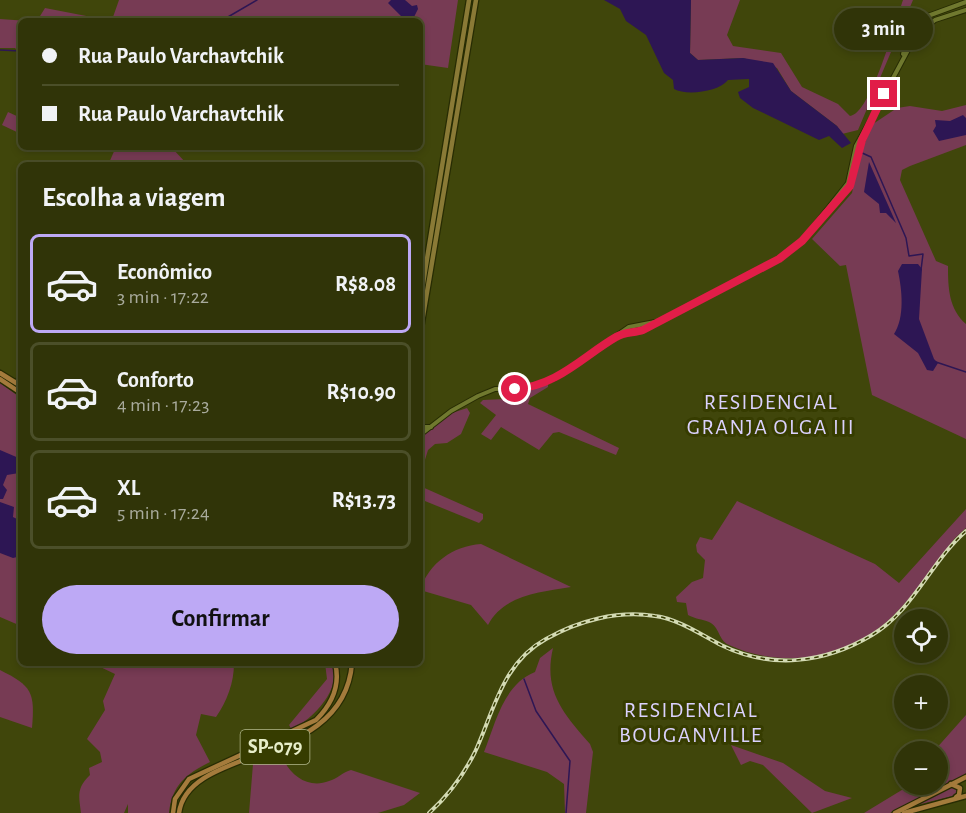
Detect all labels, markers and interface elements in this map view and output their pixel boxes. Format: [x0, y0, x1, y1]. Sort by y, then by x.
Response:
callout: 3 min [834, 7, 934, 49]
text: 3 min [862, 19, 905, 39]
text: Rua Paulo Varchavtchik [78, 45, 284, 67]
route end [870, 80, 897, 107]
text: Rua Paulo Varchavtchik [78, 103, 284, 125]
text: Escolha a viagem [42, 184, 225, 211]
icon: car [45, 257, 99, 311]
text: Econômico [117, 261, 212, 283]
text: R$8.08 [335, 273, 396, 295]
text: 3 min · 17:22 [117, 287, 209, 307]
icon: car [45, 365, 99, 419]
text: Conforto [117, 369, 194, 391]
route start [501, 375, 528, 402]
text: R$10.90 [327, 381, 396, 403]
district label: RESIDENCIAL GRANJA OLGA III [687, 391, 855, 438]
text: 4 min · 17:23 [117, 395, 209, 415]
icon: car [45, 473, 99, 527]
text: XL [117, 477, 140, 499]
text: R$13.73 [332, 489, 396, 511]
text: 5 min · 17:24 [117, 503, 210, 523]
button: Confirmar [42, 585, 399, 654]
map controls [894, 609, 948, 795]
button: locate [894, 609, 948, 663]
button: + [894, 675, 948, 729]
district label: RESIDENCIAL BOUGANVILLE [619, 699, 763, 746]
road number: SP-079 [240, 730, 310, 764]
button: − [894, 741, 948, 795]

